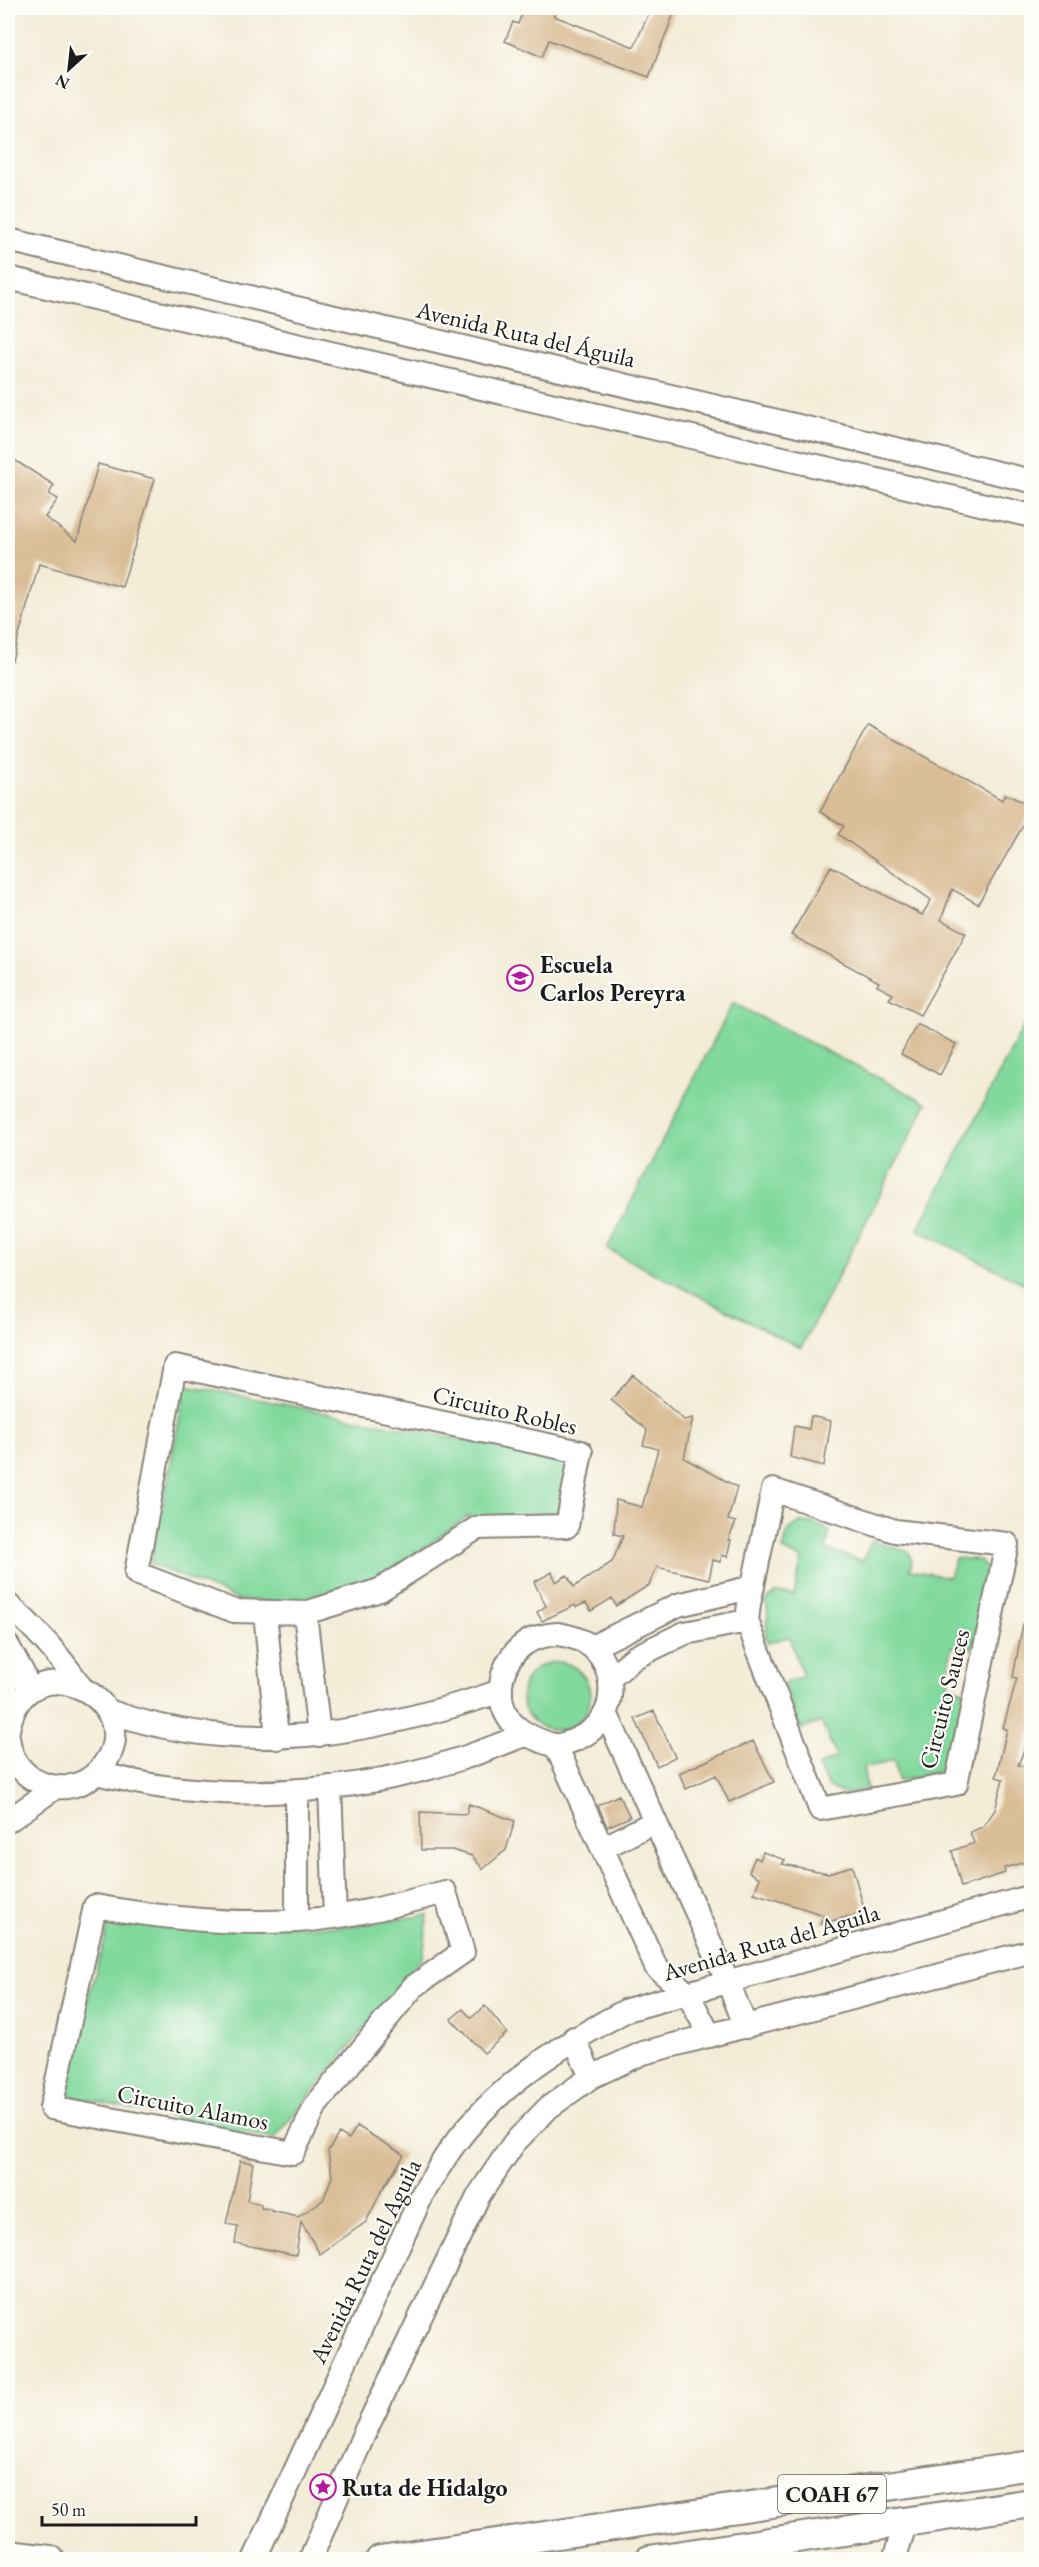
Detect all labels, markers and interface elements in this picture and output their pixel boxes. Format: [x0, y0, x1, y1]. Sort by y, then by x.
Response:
north arrow [39, 39, 99, 99]
text: N [52, 70, 73, 94]
street label: Avenida Ruta del Águila [412, 293, 639, 374]
place label: Escuela Carlos Pereyra [540, 949, 686, 1009]
school or university icon: Escuela Carlos Pereyra [505, 963, 535, 993]
street label: Circuito Robles [430, 1378, 580, 1442]
street label: Circuito Sauces [912, 1626, 976, 1772]
street label: Avenida Ruta del Aguila [658, 1896, 883, 1988]
street label: Circuito Alamos [115, 2077, 271, 2137]
street label: Avenida Ruta del Aguila [302, 2153, 428, 2369]
place icon: Ruta de Hidalgo [308, 2472, 338, 2502]
place label: Ruta de Hidalgo [342, 2472, 508, 2504]
road number: COAH 67 [778, 2475, 886, 2513]
scale bar [42, 2489, 196, 2527]
text: 50 m [51, 2498, 86, 2521]

